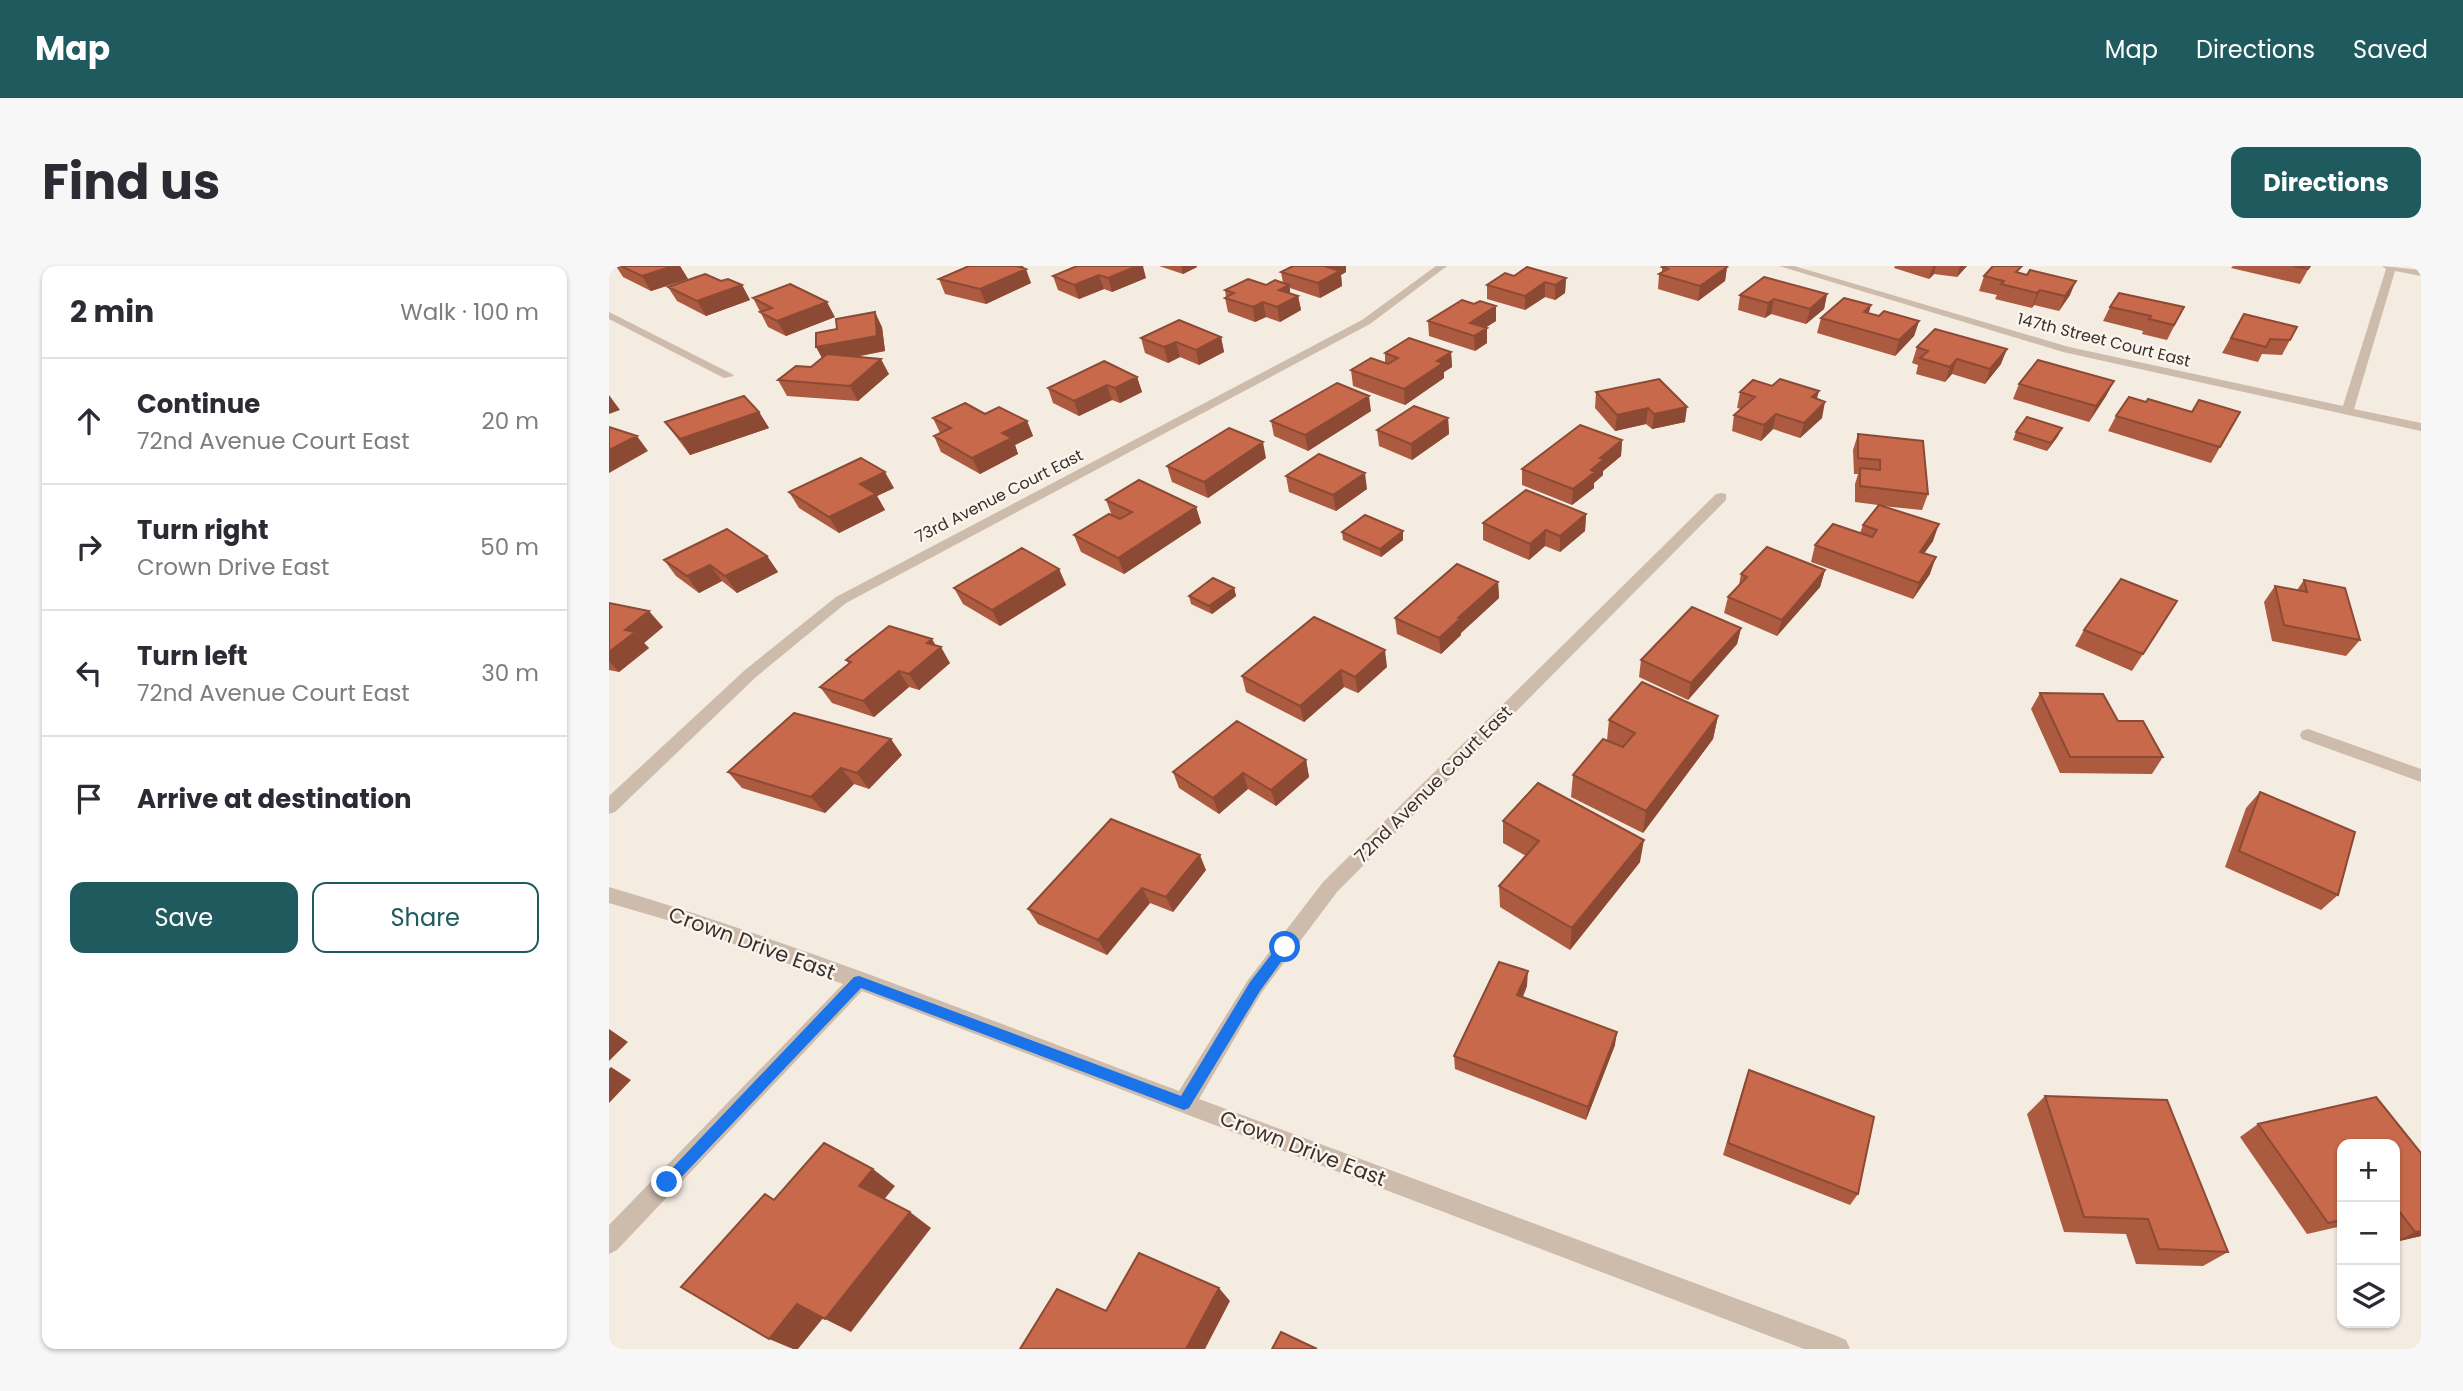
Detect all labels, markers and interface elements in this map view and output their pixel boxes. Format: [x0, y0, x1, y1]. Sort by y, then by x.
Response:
text: Map [35, 25, 110, 72]
text: Map [2105, 33, 2158, 66]
text: Directions [2196, 33, 2315, 66]
text: Saved [2353, 33, 2428, 66]
button: Directions [2231, 147, 2421, 218]
text: Find us [42, 148, 220, 216]
text: 2 min [70, 290, 154, 333]
text: Walk · 100 m [400, 296, 539, 328]
street label: 147th Street Court East [2015, 307, 2193, 373]
text: Continue [137, 386, 260, 422]
icon: ahead [70, 402, 108, 440]
text: 20 m [481, 405, 539, 437]
text: 72nd Avenue Court East [137, 425, 410, 457]
street label: 73rd Avenue Court East [911, 444, 1087, 548]
text: Turn right [137, 512, 269, 548]
icon: right [70, 528, 108, 566]
text: 50 m [480, 531, 539, 563]
text: Crown Drive East [137, 551, 329, 583]
text: Turn left [137, 638, 248, 674]
icon: left [70, 654, 108, 692]
text: 30 m [481, 657, 539, 689]
text: 72nd Avenue Court East [137, 677, 410, 709]
street label: 72nd Avenue Court East [1349, 700, 1517, 868]
icon: arrive [70, 780, 108, 818]
text: Arrive at destination [137, 781, 412, 817]
button: Save [70, 882, 298, 953]
button: Share [312, 882, 539, 953]
street label: Crown Drive East [665, 899, 839, 987]
route start [1269, 931, 1300, 962]
street label: Crown Drive East [1216, 1103, 1390, 1193]
map controls [2337, 1139, 2400, 1328]
button: + [2337, 1139, 2400, 1202]
route end [651, 1166, 682, 1197]
button: − [2337, 1202, 2400, 1265]
button: layers [2337, 1265, 2400, 1328]

